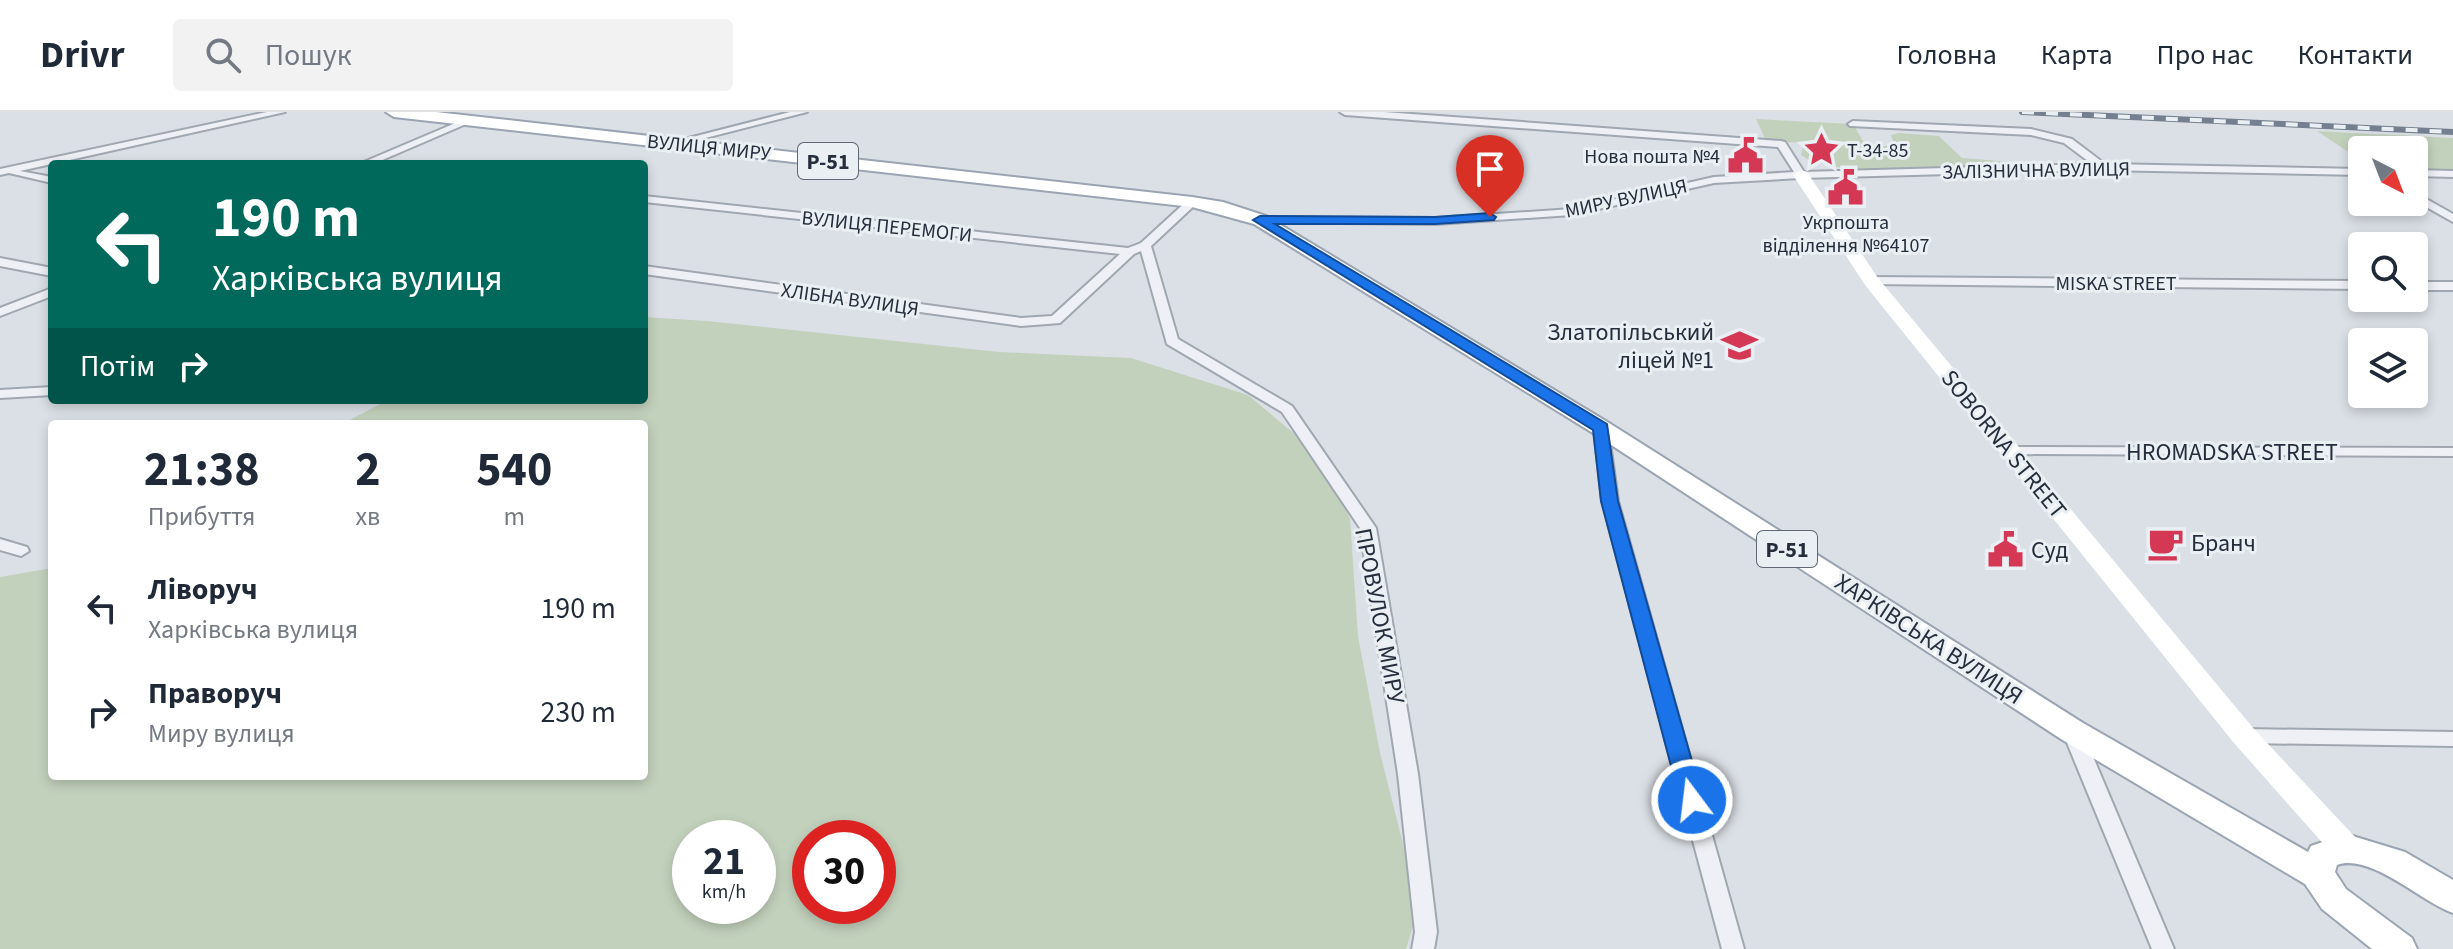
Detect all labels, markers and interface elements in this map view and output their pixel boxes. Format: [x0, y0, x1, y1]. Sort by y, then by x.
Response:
search box [173, 19, 733, 91]
text: Drivr [40, 28, 125, 82]
icon: search [201, 33, 245, 77]
text: Пошук [265, 34, 352, 77]
text: Головна [1897, 35, 1997, 75]
text: Карта [2041, 35, 2113, 75]
text: Про нас [2157, 35, 2254, 75]
text: Контакти [2298, 35, 2413, 75]
street label: ВУЛИЦЯ МИРУ [646, 128, 773, 168]
place icon: Т-34-85 [1802, 131, 1840, 169]
pin [1456, 135, 1524, 217]
north arrow [2348, 136, 2428, 216]
map controls [2348, 136, 2428, 408]
public building icon: Нова пошта №4 [1727, 137, 1765, 175]
place label: Т-34-85 [1847, 137, 1908, 165]
road number: Р-51 [798, 143, 858, 179]
place label: Нова пошта №4 [1584, 143, 1720, 171]
icon: arrive [1468, 147, 1512, 191]
street label: ЗАЛІЗНИЧНА ВУЛИЦЯ [1942, 155, 2130, 187]
public building icon: Укрпошта відділення №64107 [1827, 168, 1865, 206]
street label: МИРУ ВУЛИЦЯ [1563, 172, 1690, 226]
text: 190 m [212, 179, 360, 258]
icon: left [80, 192, 184, 296]
street label: ВУЛИЦЯ ПЕРЕМОГИ [800, 204, 974, 250]
place label: Укрпошта відділення №64107 [1763, 209, 1930, 260]
button: search [2348, 232, 2428, 312]
text: Харківська вулиця [212, 253, 503, 304]
street label: MISKA STREET [2056, 270, 2177, 298]
street label: ХЛІБНА ВУЛИЦЯ [779, 276, 920, 324]
place label: Златопільський ліцей №1 [1547, 315, 1714, 378]
school or university icon: Златопільський ліцей №1 [1721, 327, 1759, 365]
button: layers [2348, 328, 2428, 408]
icon: right [171, 344, 215, 388]
text: Потім [80, 345, 155, 388]
street label: SOBORNA STREET [1932, 362, 2075, 526]
street label: HROMADSKA STREET [2126, 435, 2338, 470]
text: 21:38 [144, 436, 259, 504]
text: 2 [355, 436, 381, 504]
text: 540 [476, 436, 552, 504]
text: Прибуття [148, 498, 256, 535]
text: хв [355, 498, 380, 535]
text: m [503, 498, 525, 535]
cafe icon: Бранч [2146, 524, 2184, 562]
street label: ПРОВУЛОК МИРУ [1345, 525, 1414, 708]
place label: Бранч [2191, 526, 2256, 561]
road number: Р-51 [1757, 531, 1817, 567]
public building icon: Суд [1986, 531, 2024, 569]
place label: Суд [2031, 533, 2068, 568]
street label: ХАРКІВСЬКА ВУЛИЦЯ [1828, 565, 2030, 713]
text: Ліворуч [148, 568, 258, 611]
icon: left [80, 586, 124, 630]
text: 190 m [540, 587, 616, 630]
text: Харківська вулиця [148, 611, 358, 648]
text: Праворуч [148, 672, 282, 715]
icon: right [80, 690, 124, 734]
text: 230 m [540, 691, 616, 734]
text: Миру вулиця [148, 715, 295, 752]
position arrow [1650, 758, 1734, 842]
speed limit sign: 30 [792, 820, 896, 924]
text: 21 [703, 833, 745, 890]
text: km/h [702, 878, 746, 906]

